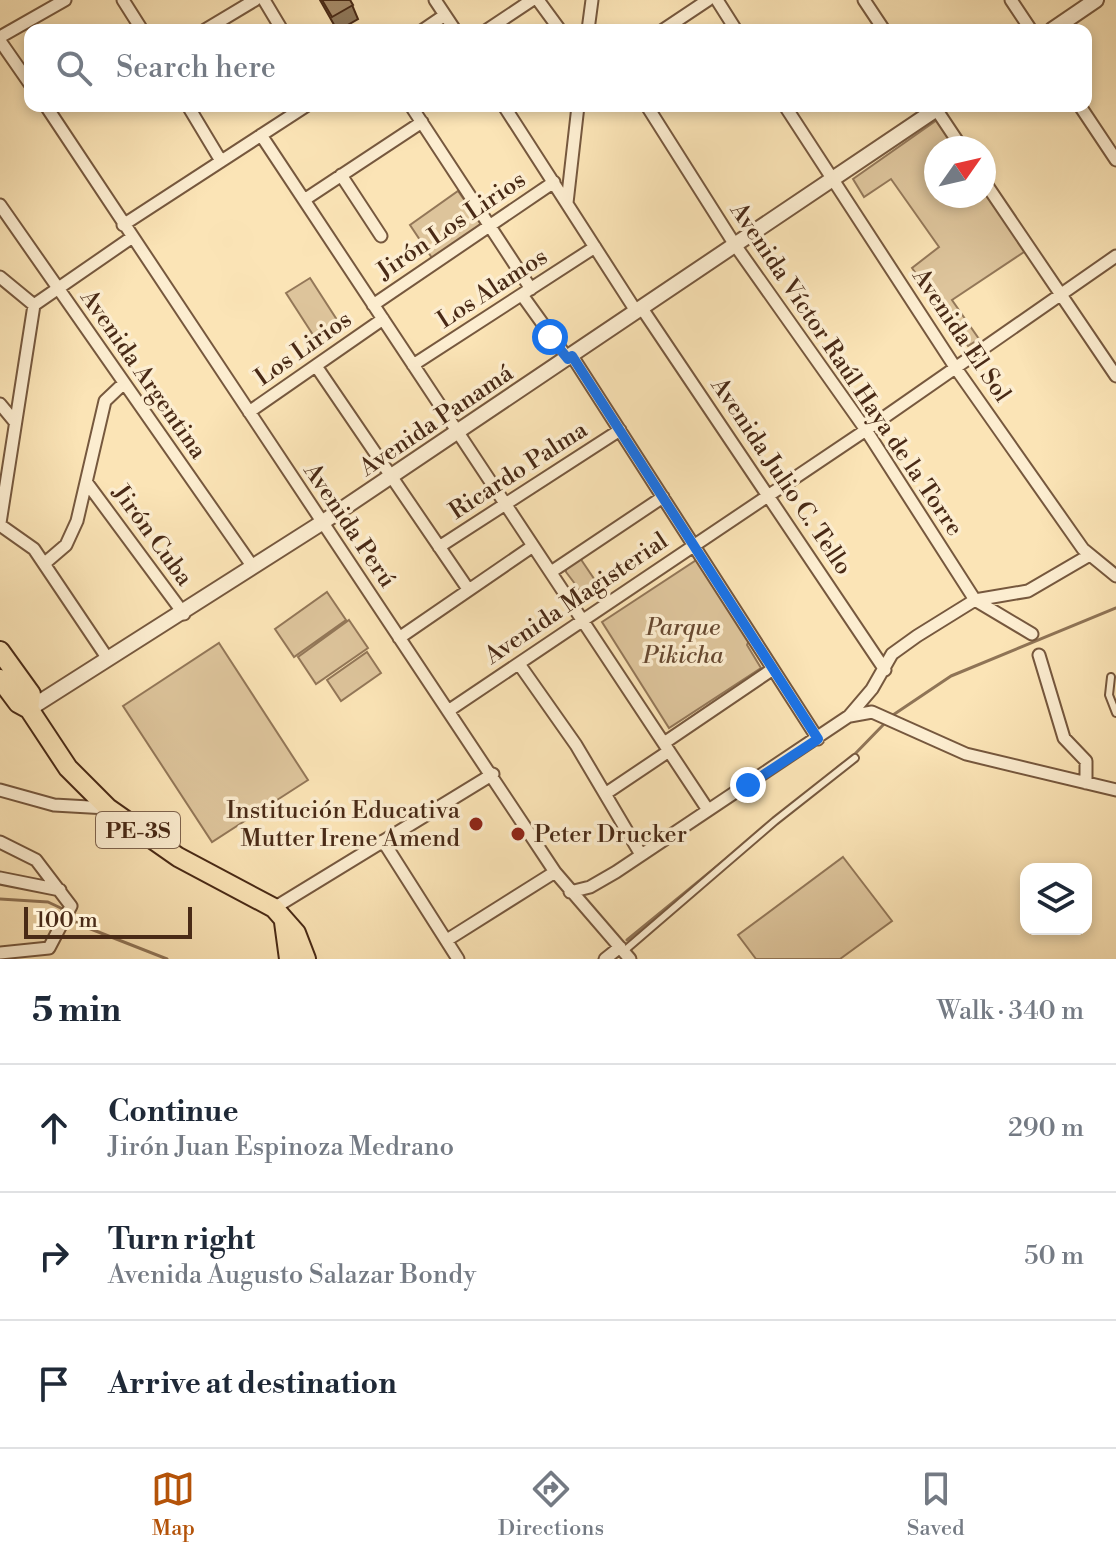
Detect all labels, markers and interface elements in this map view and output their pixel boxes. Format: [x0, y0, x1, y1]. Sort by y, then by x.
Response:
search box [24, 24, 1092, 112]
icon: search [52, 46, 96, 90]
text: Search here [116, 49, 276, 87]
north arrow [924, 136, 996, 208]
street label: Jirón Los Lirios [371, 165, 532, 287]
street label: Avenida Víctor Raúl Haya de la Torre [722, 196, 969, 542]
street label: Los Alamos [432, 242, 553, 336]
street label: Avenida El Sol [905, 262, 1017, 408]
street label: Avenida Argentina [73, 283, 213, 466]
street label: Los Lirios [249, 305, 358, 393]
route start [532, 319, 568, 355]
street label: Avenida Panamá [353, 358, 520, 484]
street label: Avenida Julio C. Tello [703, 371, 858, 581]
street label: Ricardo Palma [444, 415, 594, 527]
street label: Avenida Perú [296, 457, 402, 594]
street label: Jirón Cuba [105, 478, 199, 593]
street label: Avenida Magisterial [478, 526, 674, 672]
park label: Parque Pikicha [642, 613, 724, 671]
route end [730, 767, 766, 803]
place label: Institución Educativa Mutter Irene Amend [226, 796, 461, 854]
road number: PE-3S [96, 812, 180, 848]
marker: Institución Educativa Mutter Irene Amend [467, 815, 485, 833]
place label: Peter Drucker [534, 820, 687, 850]
marker: Peter Drucker [509, 825, 527, 843]
map controls [1020, 863, 1092, 935]
button: layers [1020, 863, 1092, 935]
scale bar [24, 903, 192, 939]
text: 100 m [36, 907, 98, 934]
text: 5 min [32, 990, 121, 1032]
text: Walk · 340 m [937, 995, 1084, 1027]
text: Continue [108, 1093, 239, 1131]
icon: ahead [32, 1106, 76, 1150]
text: 290 m [1008, 1112, 1084, 1144]
text: Jirón Juan Espinoza Medrano [108, 1131, 454, 1163]
text: Turn right [108, 1221, 255, 1259]
icon: right [32, 1234, 76, 1278]
text: 50 m [1024, 1240, 1084, 1272]
text: Avenida Augusto Salazar Bondy [108, 1259, 476, 1291]
icon: arrive [32, 1362, 76, 1406]
text: Arrive at destination [108, 1365, 397, 1403]
tab: Map [151, 1467, 195, 1542]
tab: Directions [498, 1467, 604, 1542]
tab: Saved [907, 1467, 965, 1542]

